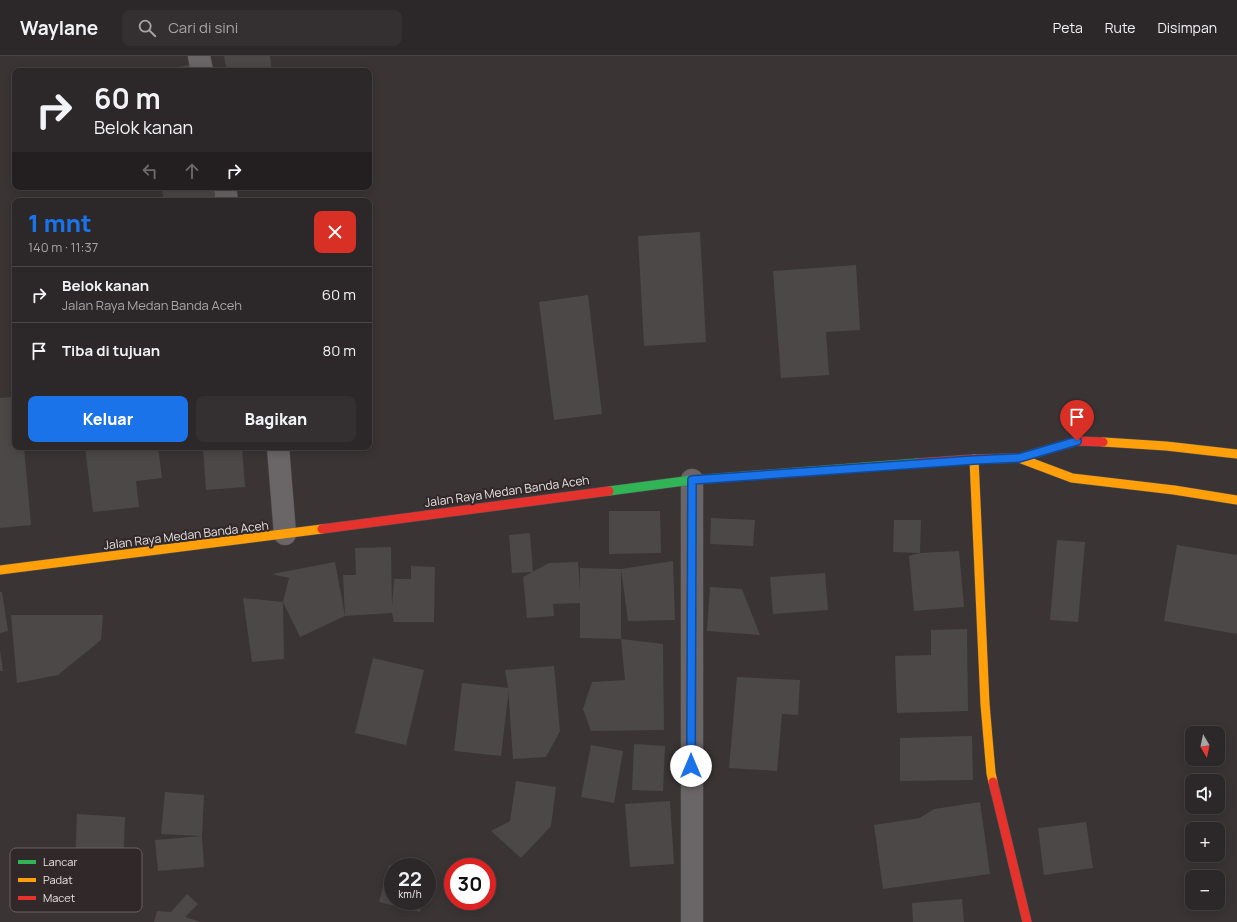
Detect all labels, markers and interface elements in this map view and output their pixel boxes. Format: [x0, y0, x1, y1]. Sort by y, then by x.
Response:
search box [122, 10, 402, 46]
text: Waylane [20, 15, 98, 41]
icon: search [136, 17, 158, 39]
text: Cari di sini [168, 17, 238, 38]
text: Peta [1053, 18, 1083, 37]
text: Rute [1105, 18, 1135, 37]
text: Disimpan [1157, 18, 1217, 37]
text: 60 m [94, 79, 161, 117]
icon: right [28, 84, 80, 136]
text: Belok kanan [94, 115, 193, 139]
icon: left [139, 160, 161, 182]
icon: ahead [181, 160, 203, 182]
icon: right [223, 160, 245, 182]
text: 1 mnt [28, 206, 92, 239]
button: close [314, 211, 356, 253]
text: 140 m · 11:37 [28, 238, 98, 256]
text: Belok kanan [62, 275, 149, 296]
icon: right [28, 284, 50, 306]
text: 60 m [322, 284, 356, 305]
text: Jalan Raya Medan Banda Aceh [62, 296, 242, 314]
icon: arrive [28, 340, 50, 362]
text: Tiba di tujuan [62, 340, 160, 361]
text: 80 m [322, 340, 356, 361]
button: Keluar [28, 396, 188, 442]
button: Bagikan [196, 396, 356, 442]
pin [1060, 400, 1094, 441]
icon: arrive [1066, 406, 1088, 428]
street label: Jalan Raya Medan Banda Aceh [424, 471, 590, 511]
street label: Jalan Raya Medan Banda Aceh [103, 516, 269, 554]
north arrow [1185, 726, 1225, 766]
map controls [1185, 726, 1225, 910]
position arrow [670, 745, 712, 787]
button: sound [1185, 774, 1225, 814]
button: + [1185, 822, 1225, 862]
legend [10, 848, 142, 912]
text: Lancar [43, 854, 77, 869]
speed limit sign: 30 [444, 858, 496, 910]
text: 22 [398, 865, 422, 892]
button: − [1185, 870, 1225, 910]
text: Padat [43, 872, 73, 887]
text: km/h [398, 887, 422, 901]
text: Macet [43, 890, 75, 905]

